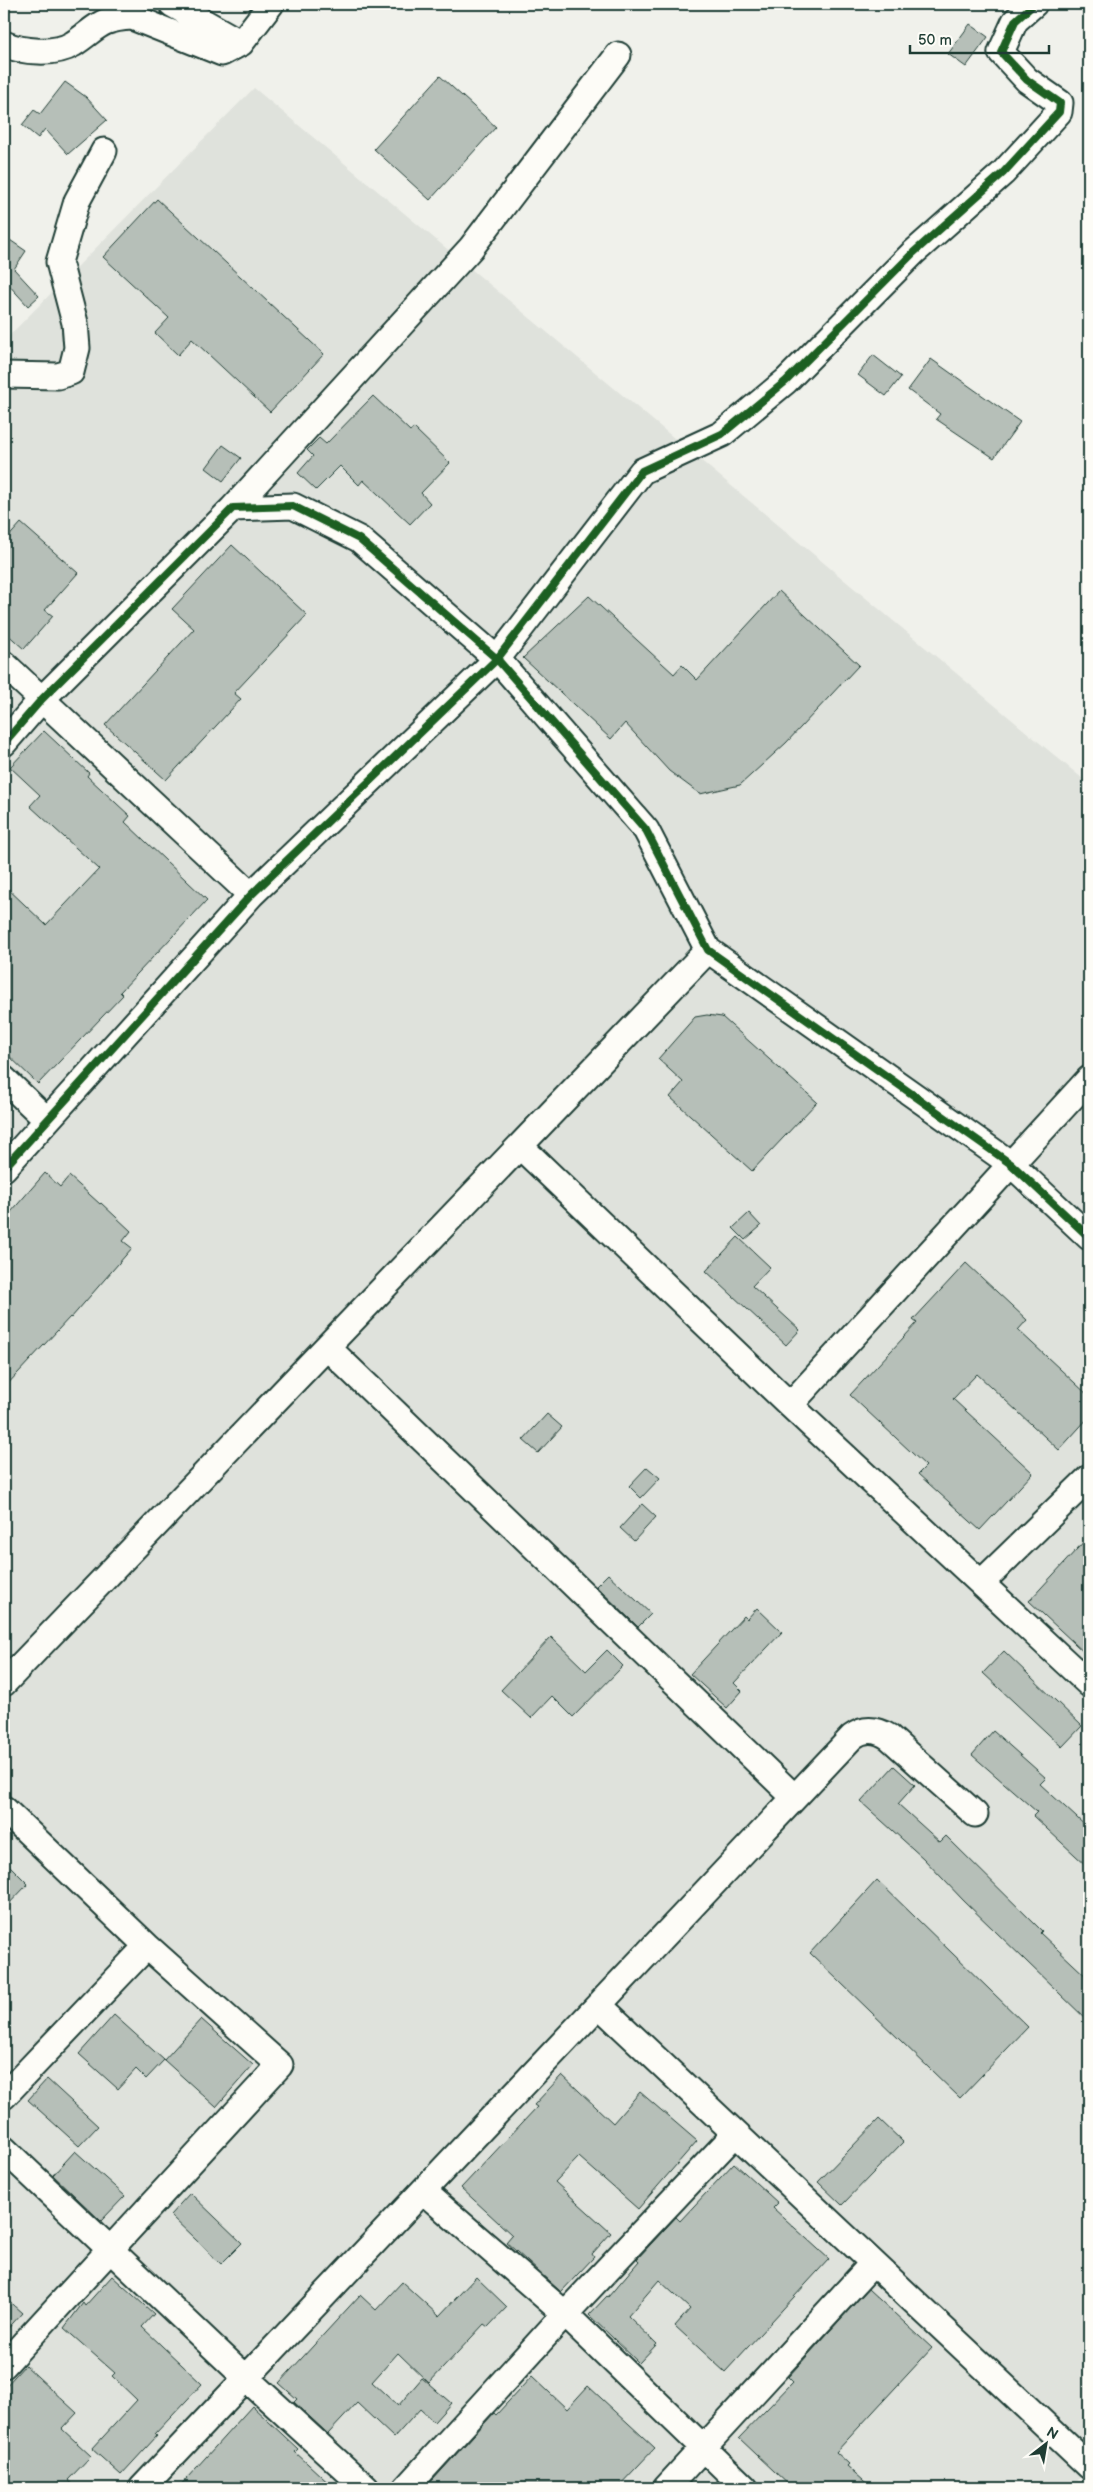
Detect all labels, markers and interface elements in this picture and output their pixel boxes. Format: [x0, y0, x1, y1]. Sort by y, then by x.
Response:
scale bar [910, 22, 1049, 54]
text: 50 m [918, 31, 952, 50]
north arrow [1020, 2420, 1070, 2470]
text: N [1044, 2423, 1061, 2443]

